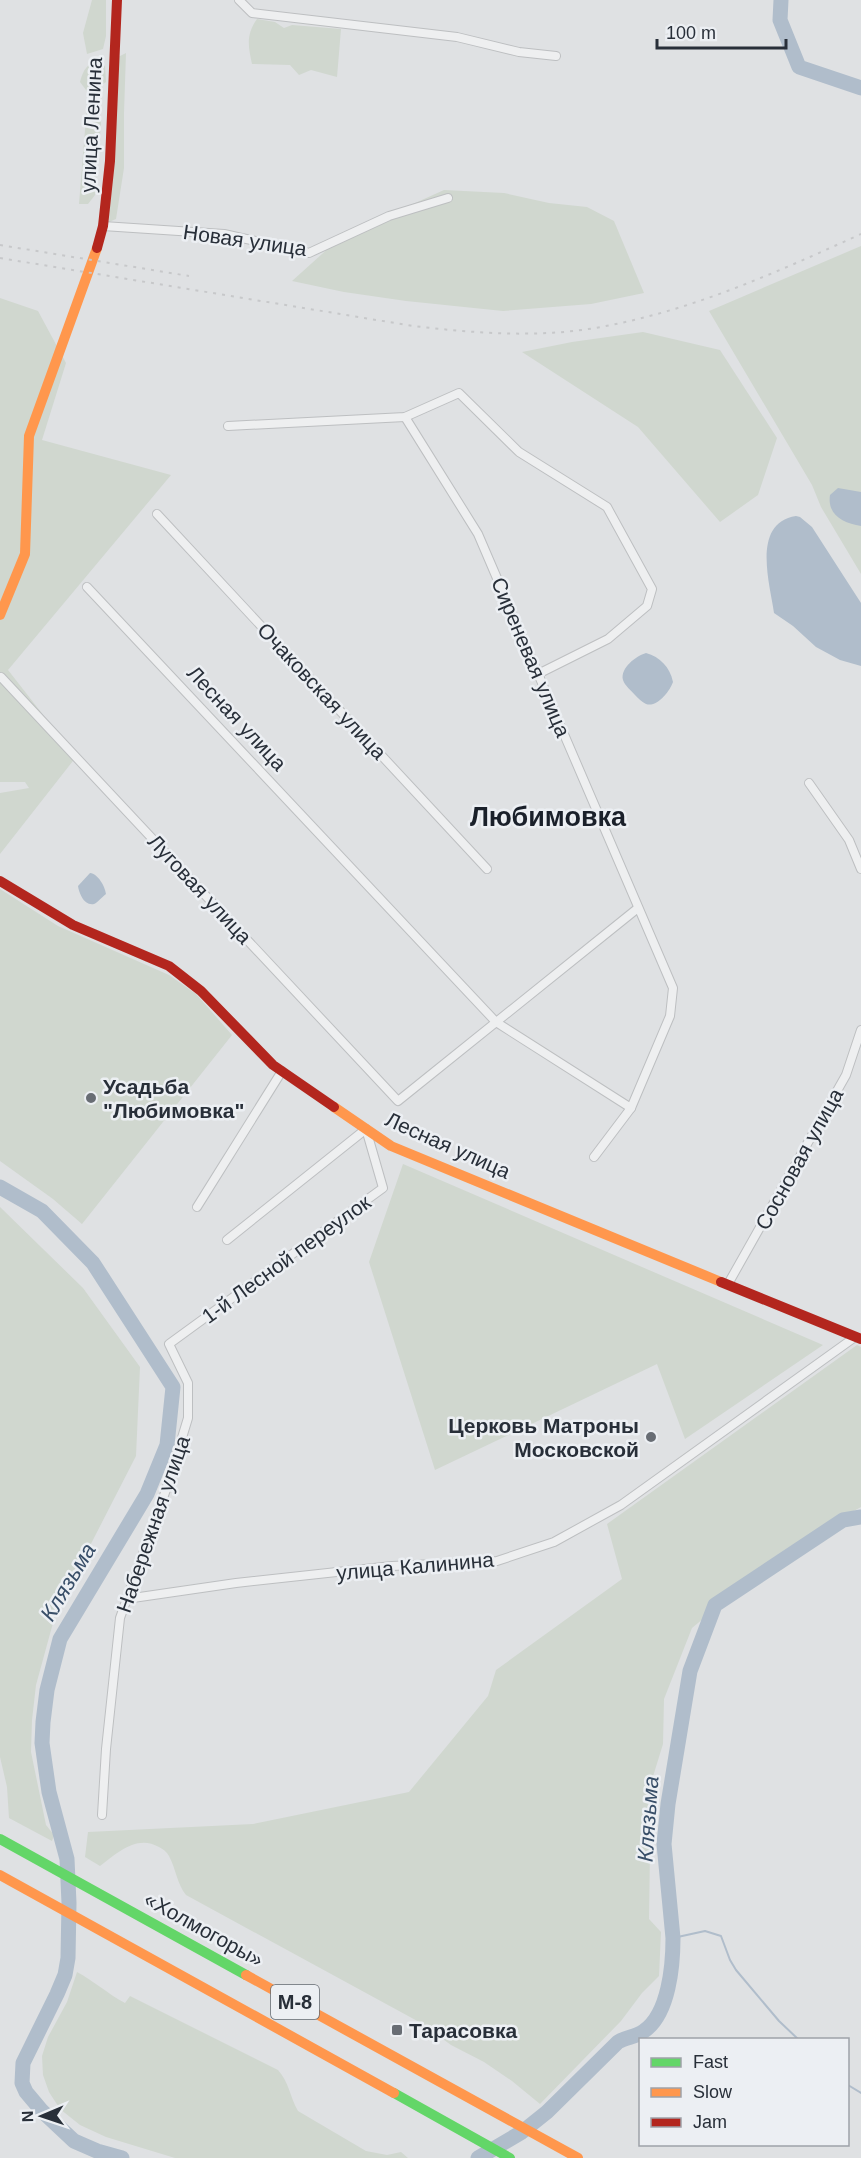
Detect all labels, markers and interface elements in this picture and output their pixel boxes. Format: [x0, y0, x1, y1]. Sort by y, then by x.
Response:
scale bar [657, 12, 786, 50]
text: 100 m [666, 23, 716, 43]
street label: улица Ленина [76, 56, 106, 193]
street label: Новая улица [182, 220, 308, 260]
street label: Сиреневая улица [487, 574, 575, 741]
street label: Очаковская улица [253, 618, 391, 764]
street label: Лесная улица [183, 661, 291, 775]
district label: Любимовка [470, 802, 627, 832]
street label: Луговая улица [144, 830, 257, 949]
place label: Усадьба "Любимовка" [103, 1075, 244, 1122]
street label: Сосновая улица [751, 1084, 848, 1234]
marker: Усадьба "Любимовка" [84, 1091, 98, 1105]
street label: Лесная улица [382, 1107, 514, 1183]
street label: 1-й Лесной переулок [197, 1190, 375, 1328]
place label: Церковь Матроны Московской [448, 1414, 639, 1461]
marker: Церковь Матроны Московской [644, 1430, 658, 1444]
street label: Набережная улица [112, 1432, 194, 1616]
water label: Клязьма [35, 1539, 101, 1625]
street label: улица Калинина [335, 1548, 495, 1584]
water label: Клязьма [633, 1775, 663, 1863]
street label: «Холмогоры» [141, 1887, 267, 1971]
road number: М-8 [271, 1985, 319, 2019]
place label: Тарасовка [409, 2019, 517, 2042]
marker: Тарасовка [390, 2023, 404, 2037]
legend [639, 2038, 849, 2146]
text: Fast [693, 2052, 728, 2072]
text: Slow [693, 2082, 733, 2102]
north arrow [12, 2086, 72, 2146]
text: N [19, 2110, 36, 2123]
text: Jam [693, 2112, 727, 2132]

